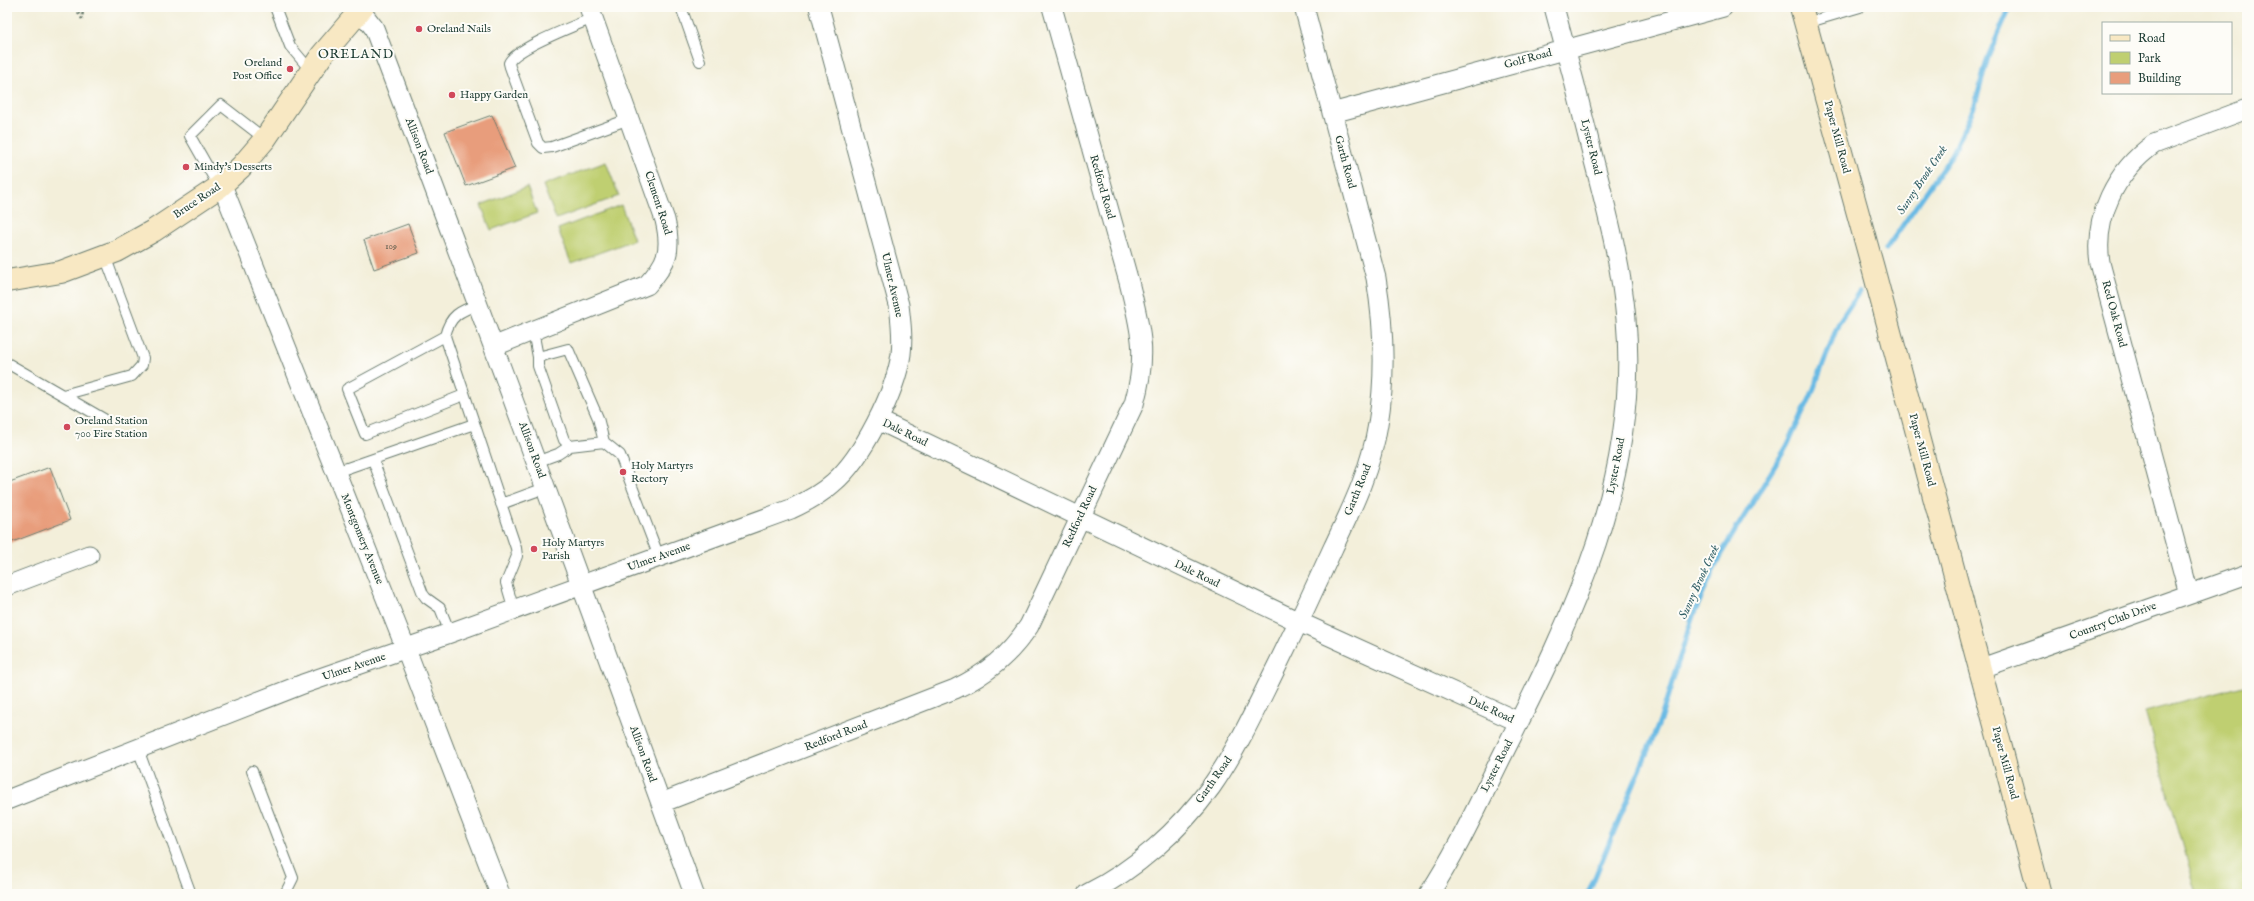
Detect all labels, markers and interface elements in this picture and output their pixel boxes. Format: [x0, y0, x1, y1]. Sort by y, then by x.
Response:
place label: Oreland Nails [427, 22, 491, 36]
legend [2102, 22, 2232, 94]
marker: Oreland Nails [414, 24, 424, 34]
text: Road [2138, 31, 2166, 46]
district label: ORELAND [318, 46, 394, 63]
street label: Golf Road [1503, 46, 1554, 72]
text: Park [2138, 51, 2161, 66]
place label: Oreland Post Office [232, 56, 282, 83]
marker: Oreland Post Office [285, 64, 295, 74]
text: Building [2138, 71, 2182, 86]
place label: Happy Garden [460, 88, 528, 102]
marker: Happy Garden [447, 90, 457, 100]
street label: Paper Mill Road [1821, 99, 1854, 175]
street label: Allison Road [401, 115, 436, 176]
street label: Lyster Road [1577, 118, 1605, 176]
street label: Garth Road [1331, 134, 1359, 190]
water label: Sunny Brook Creek [1893, 142, 1951, 217]
street label: Redford Road [1086, 153, 1118, 221]
place label: Mindy's Desserts [194, 160, 272, 174]
marker: Mindy's Desserts [181, 162, 191, 172]
street label: Clement Road [641, 169, 675, 237]
street label: Bruce Road [171, 180, 223, 222]
house number: 109 [385, 241, 397, 252]
street label: Ulmer Avenue [878, 251, 906, 319]
street label: Red Oak Road [2098, 279, 2130, 349]
street label: Paper Mill Road [1906, 412, 1939, 488]
place label: Oreland Station 700 Fire Station [75, 414, 148, 441]
street label: Dale Road [880, 416, 930, 450]
street label: Allison Road [515, 419, 549, 480]
marker: Oreland Station 700 Fire Station [62, 422, 72, 432]
street label: Lyster Road [1604, 437, 1628, 495]
place label: Holy Martyrs Rectory [631, 459, 693, 486]
street label: Garth Road [1341, 462, 1375, 518]
marker: Holy Martyrs Rectory [618, 467, 628, 477]
street label: Redford Road [1060, 484, 1100, 550]
street label: Montgomery Avenue [337, 492, 387, 586]
place label: Holy Martyrs Parish [542, 536, 604, 563]
street label: Ulmer Avenue [626, 539, 692, 575]
water label: Sunny Brook Creek [1675, 542, 1723, 621]
marker: Holy Martyrs Parish [529, 544, 539, 554]
street label: Dale Road [1172, 557, 1222, 591]
street label: Country Club Drive [2068, 599, 2158, 643]
street label: Ulmer Avenue [321, 650, 387, 684]
street label: Dale Road [1466, 693, 1516, 727]
street label: Redford Road [803, 718, 870, 754]
street label: Allison Road [626, 723, 660, 784]
street label: Paper Mill Road [1989, 725, 2022, 801]
street label: Lyster Road [1478, 737, 1516, 795]
street label: Garth Road [1193, 754, 1235, 806]

